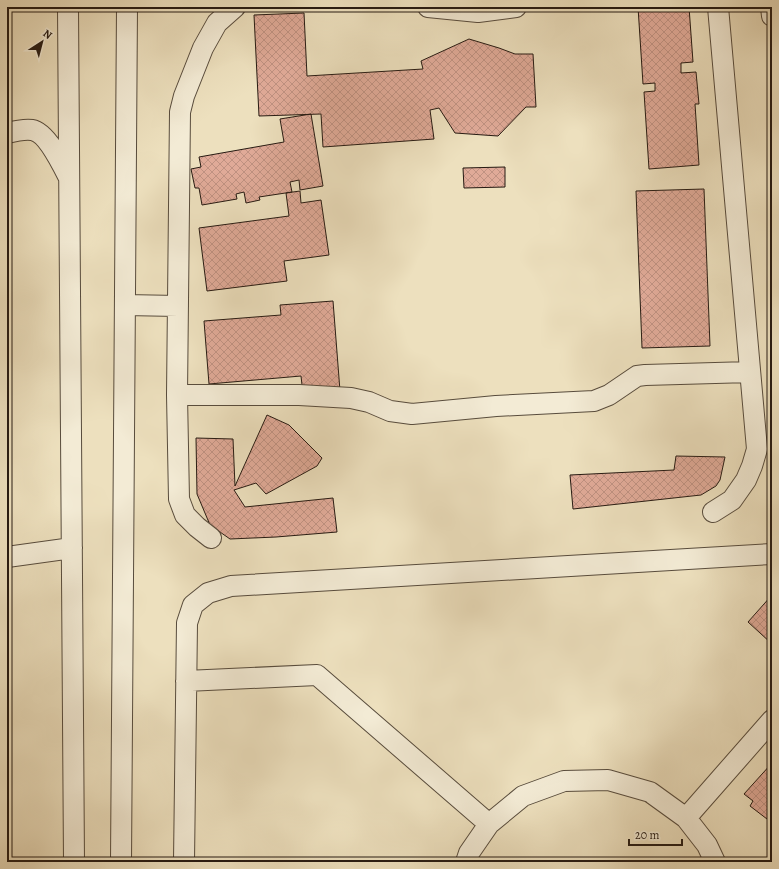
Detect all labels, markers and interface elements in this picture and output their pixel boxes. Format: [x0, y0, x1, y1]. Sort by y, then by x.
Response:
north arrow [22, 22, 62, 62]
text: N [40, 26, 55, 43]
scale bar [629, 821, 682, 847]
text: 20 m [635, 827, 659, 843]

